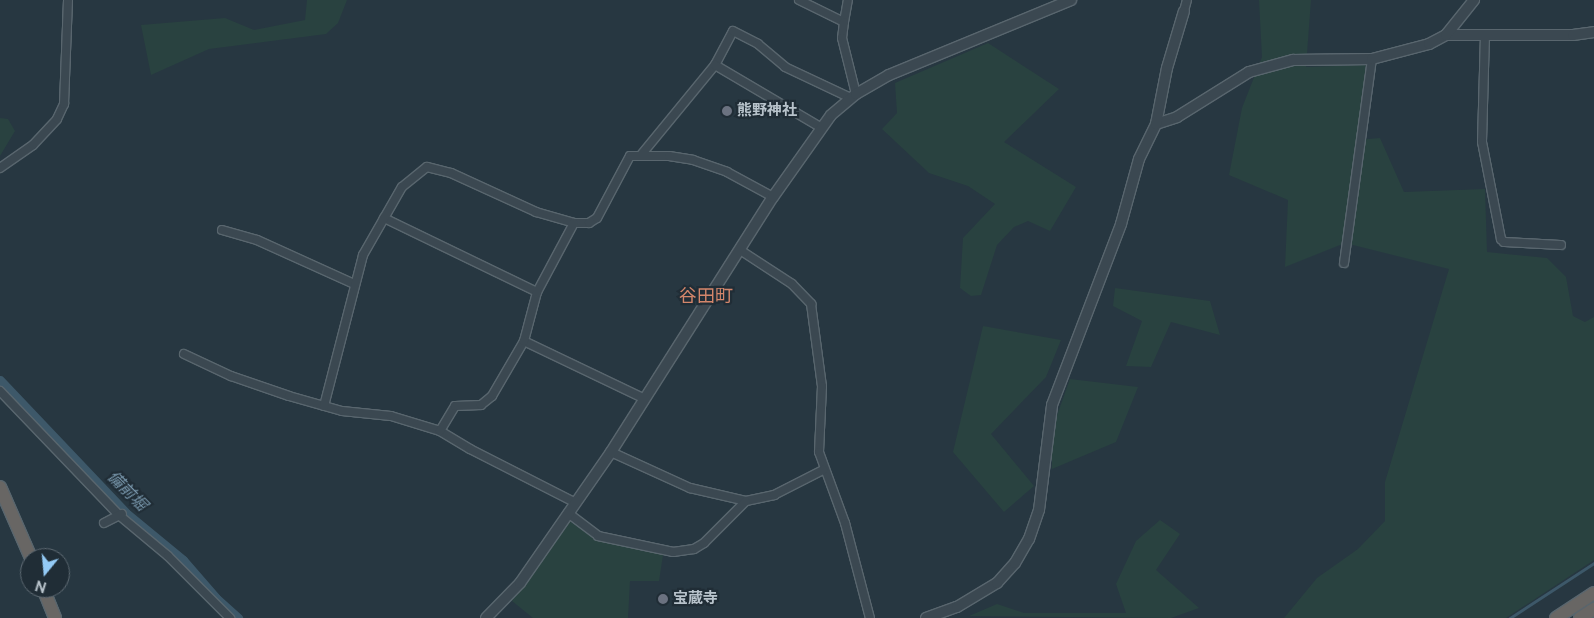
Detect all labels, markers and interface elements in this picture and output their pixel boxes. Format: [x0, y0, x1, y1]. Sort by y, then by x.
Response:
place label: 熊野神社 [737, 102, 797, 120]
marker: 熊野神社 [721, 105, 733, 117]
district label: 谷田町 [679, 285, 733, 307]
water label: 備前堀 [103, 467, 151, 515]
north arrow [20, 548, 70, 598]
text: N [33, 577, 48, 596]
place label: 宝蔵寺 [673, 590, 718, 608]
marker: 宝蔵寺 [657, 593, 669, 605]

